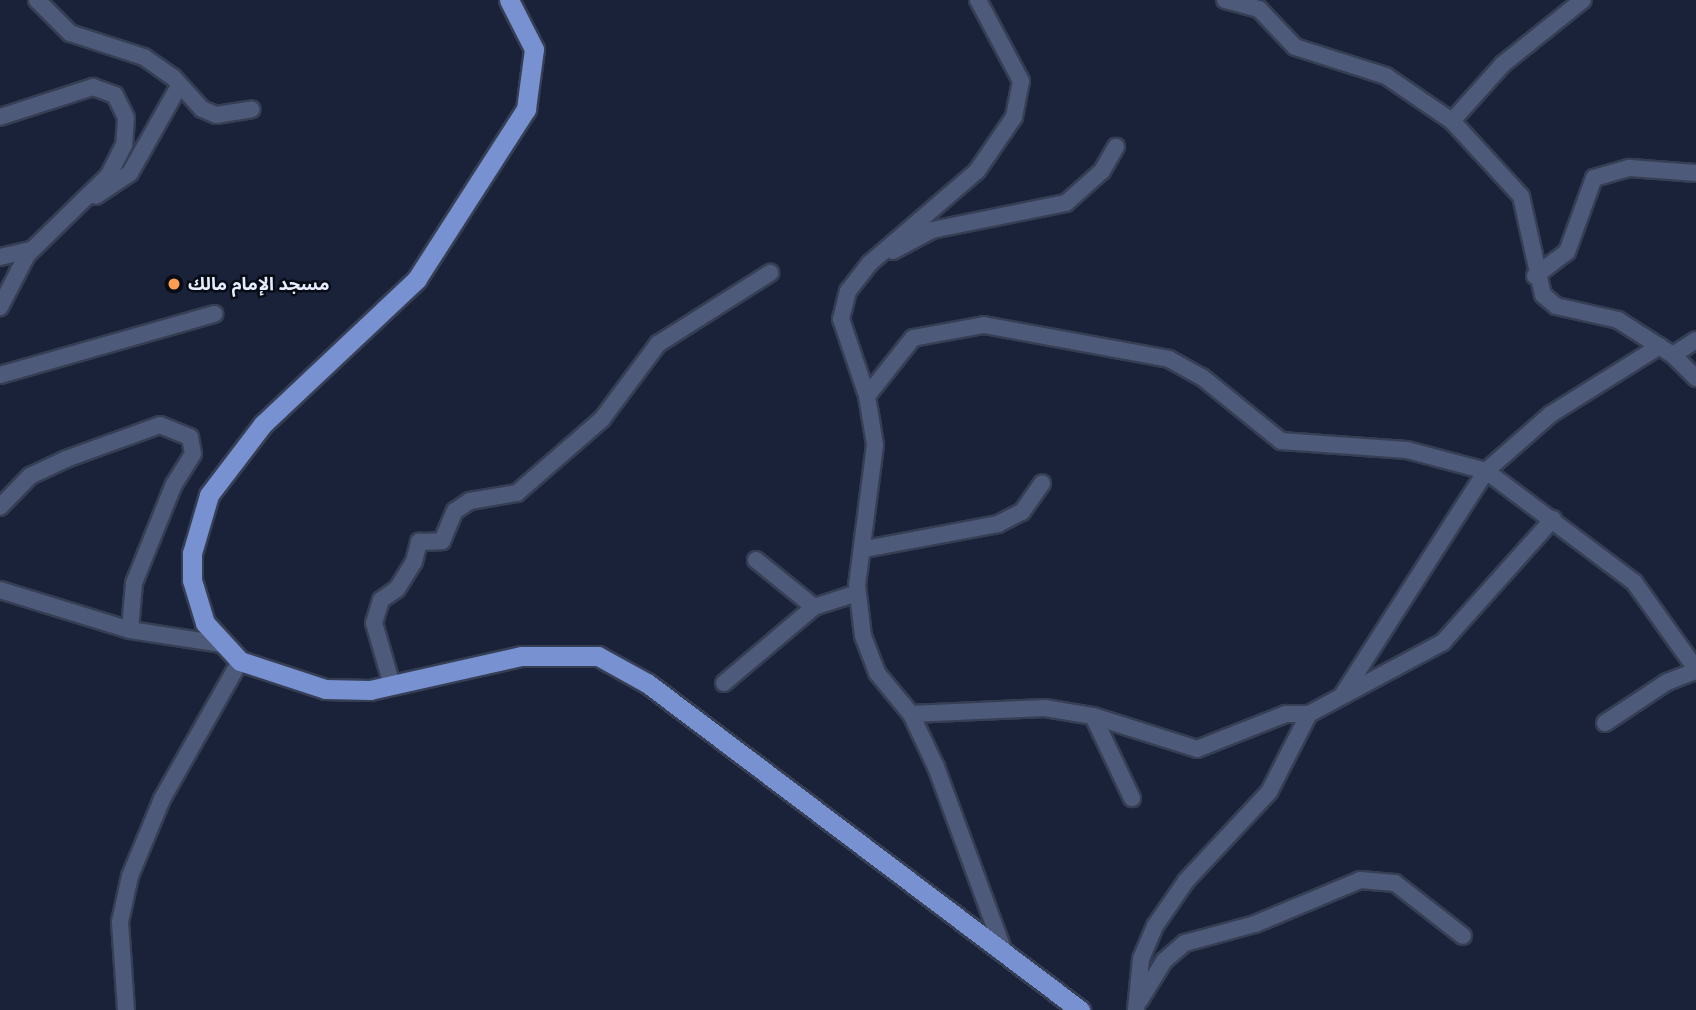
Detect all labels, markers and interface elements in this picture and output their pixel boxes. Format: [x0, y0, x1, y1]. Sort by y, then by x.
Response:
place label: مسجد الإمام مالك [188, 273, 329, 295]
marker: مسجد الإمام مالك [166, 276, 182, 292]

